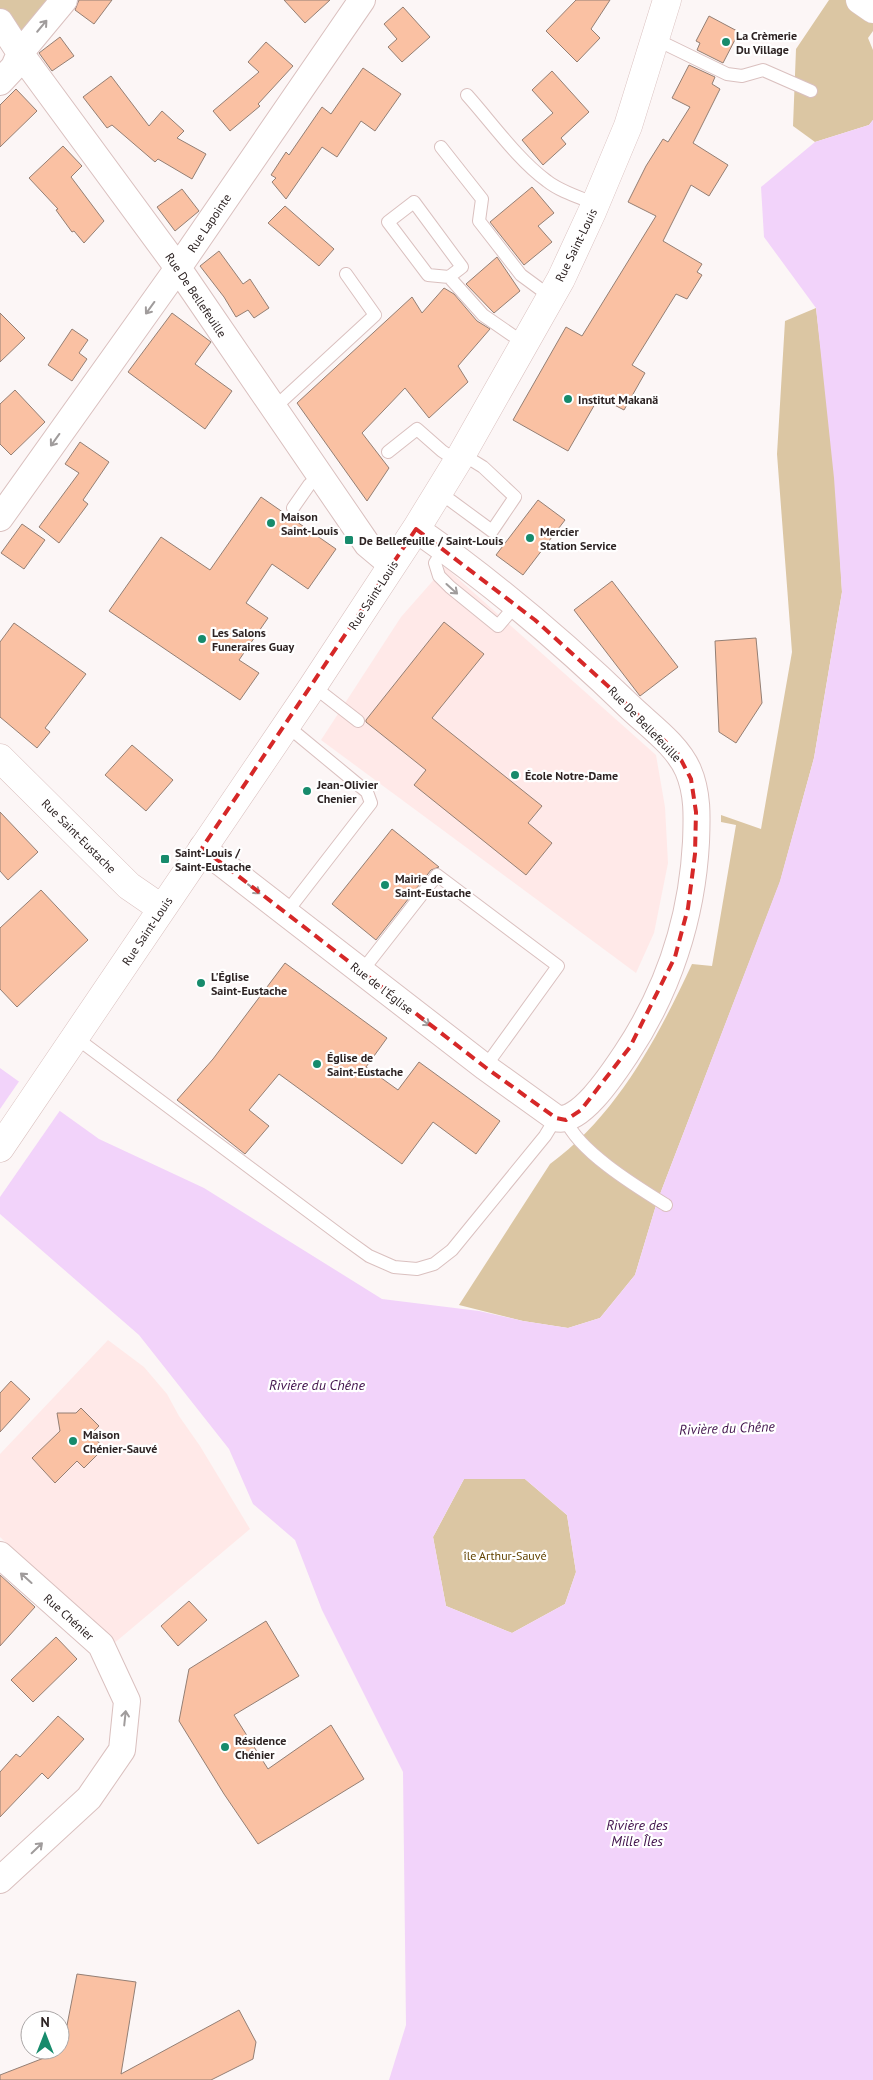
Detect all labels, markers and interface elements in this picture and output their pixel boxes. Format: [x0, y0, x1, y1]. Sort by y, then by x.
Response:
one-way arrow [36, 20, 47, 33]
place label: La Crèmerie Du Village [736, 28, 797, 57]
marker: La Crèmerie Du Village [720, 36, 732, 48]
street label: Rue Lapointe [184, 191, 234, 255]
street label: Rue Saint-Louis [552, 206, 600, 284]
street label: Rue De Bellefeuille [162, 250, 230, 340]
one-way arrow [145, 301, 155, 315]
place label: Institut Makanä [578, 392, 658, 407]
marker: Institut Makanä [562, 393, 574, 405]
one-way arrow [50, 433, 60, 447]
place label: Maison Saint-Louis [281, 509, 338, 538]
marker: Maison Saint-Louis [265, 517, 277, 529]
place label: Mercier Station Service [540, 524, 617, 553]
marker: Mercier Station Service [524, 532, 536, 544]
place label: De Bellefeuille / Saint-Louis [359, 533, 503, 548]
marker: De Bellefeuille / Saint-Louis [343, 534, 355, 546]
street label: Rue Saint-Louis [345, 558, 401, 632]
one-way arrow [446, 583, 459, 594]
place label: Les Salons Funeraires Guay [212, 625, 295, 654]
marker: Les Salons Funeraires Guay [196, 633, 208, 645]
street label: Rue De Bellefeuille [605, 683, 685, 765]
place label: École Notre-Dame [525, 768, 618, 783]
marker: École Notre-Dame [509, 769, 521, 781]
place label: Jean-Olivier Chenier [316, 777, 379, 806]
marker: Jean-Olivier Chenier [301, 785, 313, 797]
street label: Rue Saint-Eustache [39, 796, 119, 876]
place label: Saint-Louis / Saint-Eustache [175, 845, 251, 874]
marker: Saint-Louis / Saint-Eustache [159, 853, 171, 865]
place label: Mairie de Saint-Eustache [395, 871, 471, 900]
marker: Mairie de Saint-Eustache [379, 879, 391, 891]
one-way arrow [248, 883, 261, 894]
street label: Rue Saint-Louis [119, 894, 175, 968]
street label: Rue de l'Église [348, 959, 416, 1017]
place label: L'Église Saint-Eustache [211, 969, 287, 998]
marker: L'Église Saint-Eustache [195, 977, 207, 989]
one-way arrow [417, 1015, 430, 1026]
place label: Église de Saint-Eustache [327, 1050, 403, 1079]
marker: Église de Saint-Eustache [311, 1058, 323, 1070]
water label: Rivière du Chêne [269, 1376, 365, 1394]
water label: Rivière du Chêne [679, 1417, 776, 1439]
place label: Maison Chénier-Sauvé [83, 1427, 157, 1456]
marker: Maison Chénier-Sauvé [67, 1435, 79, 1447]
park label: île Arthur-Sauvé [462, 1548, 547, 1563]
one-way arrow [19, 1572, 32, 1584]
street label: Rue Chénier [41, 1591, 97, 1643]
one-way arrow [121, 1710, 130, 1726]
place label: Résidence Chénier [235, 1733, 286, 1762]
marker: Résidence Chénier [219, 1741, 231, 1753]
water label: Rivière des Mille Îles [606, 1816, 668, 1850]
one-way arrow [30, 1842, 42, 1854]
north arrow [20, 2010, 70, 2060]
text: N [40, 2013, 50, 2031]

